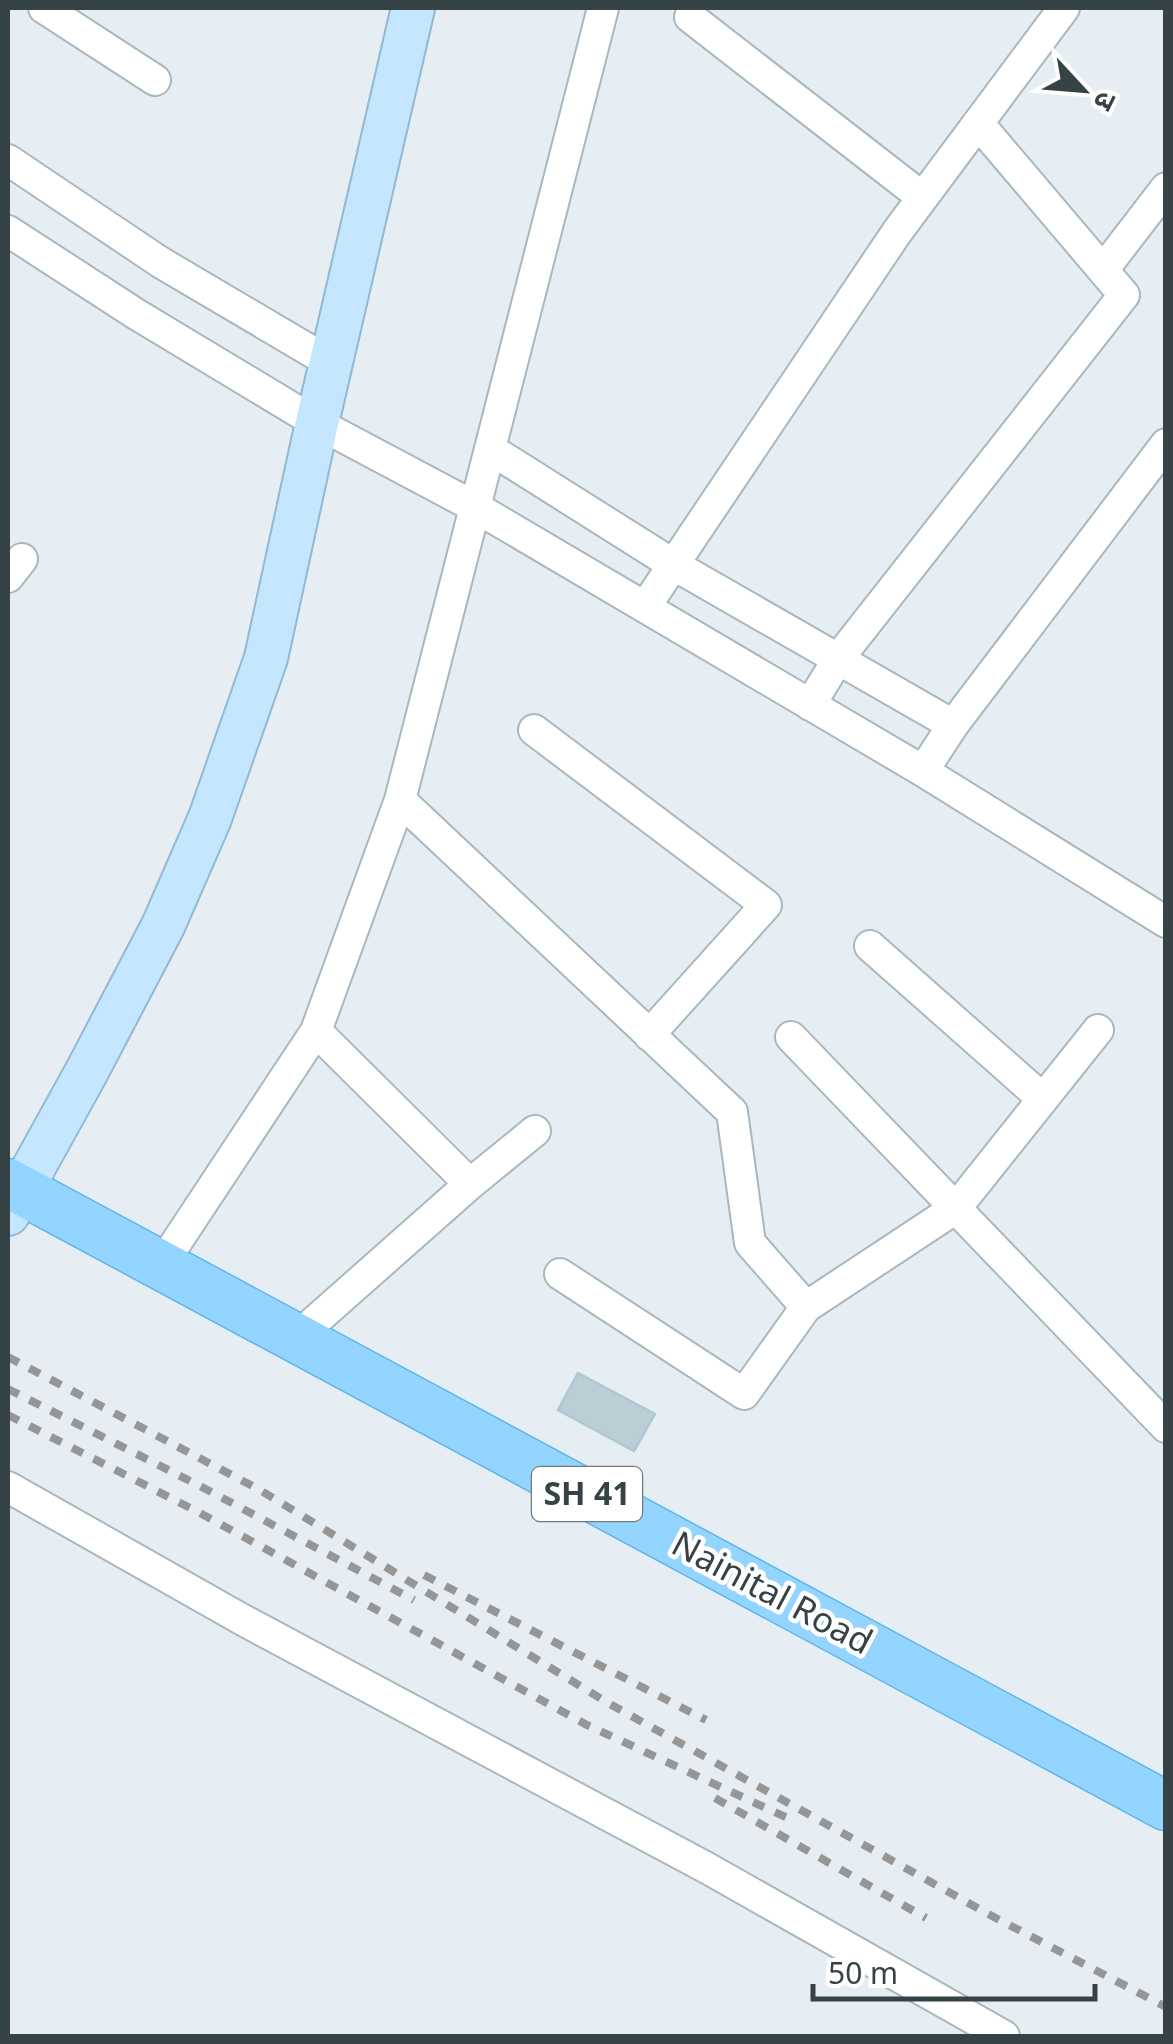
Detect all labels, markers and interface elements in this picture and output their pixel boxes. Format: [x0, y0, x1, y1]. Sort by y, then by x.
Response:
north arrow [1033, 40, 1133, 140]
text: उ [1085, 86, 1127, 118]
road number: SH 41 [532, 1467, 642, 1521]
street label: Nainital Road [664, 1519, 881, 1664]
scale bar [813, 1939, 1096, 2001]
text: 50 m [828, 1952, 898, 1993]

